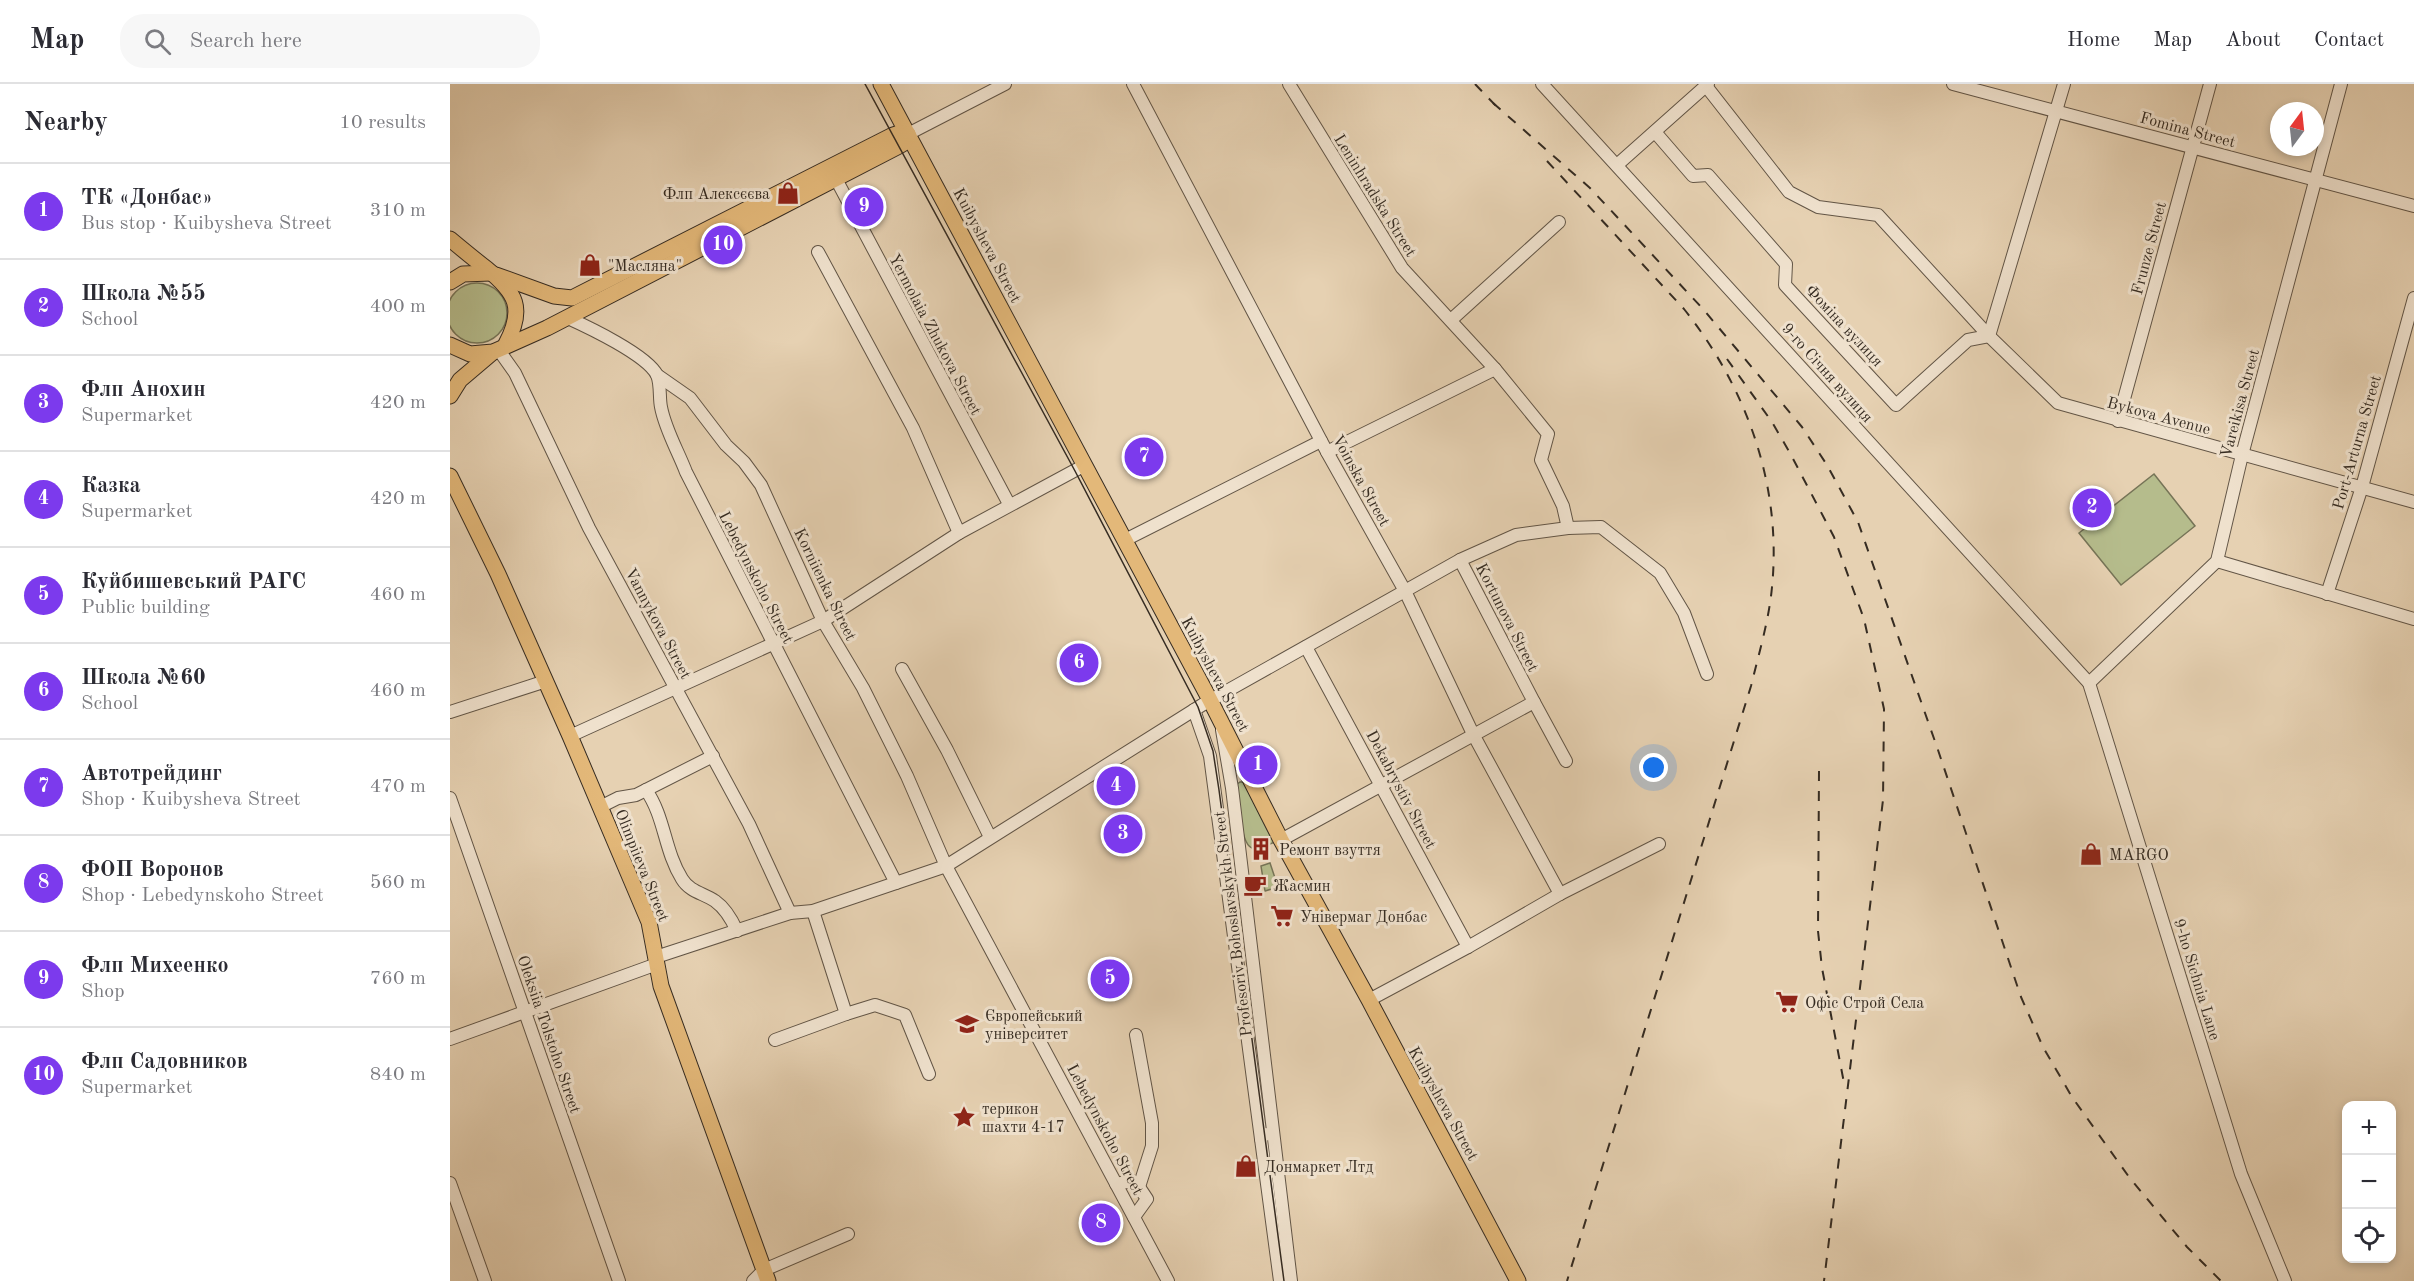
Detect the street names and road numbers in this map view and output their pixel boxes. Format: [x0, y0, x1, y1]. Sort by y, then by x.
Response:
street label: Fomina Street [2138, 111, 2237, 151]
street label: Leninhradska Street [1330, 132, 1419, 261]
street label: Kuibysheva Street [949, 186, 1023, 306]
street label: Frunze Street [2130, 200, 2170, 297]
street label: Yermolaia Zhukova Street [885, 252, 984, 419]
street label: Фоміна вулиця [1802, 282, 1885, 370]
street label: 9-го Січня вулиця [1778, 321, 1875, 426]
street label: Vareikisa Street [2219, 347, 2263, 459]
street label: Port-Arturna Street [2331, 373, 2385, 512]
street label: Bykova Avenue [2105, 395, 2212, 438]
street label: Voinska Street [1329, 433, 1392, 530]
street label: Lebedynskoho Street [715, 509, 796, 647]
street label: Korniienka Street [790, 526, 859, 644]
street label: Kortunova Street [1472, 561, 1541, 675]
street label: Vannykova Street [621, 566, 693, 682]
street label: Kuibysheva Street [1177, 615, 1251, 735]
street label: Dekabrystiv Street [1362, 728, 1438, 852]
street label: Olimpiieva Street [611, 807, 671, 925]
street label: Profesoriv Bohoslavskykh Street [1212, 810, 1256, 1037]
street label: 9-ho Sichnia Lane [2170, 917, 2222, 1042]
street label: Oleksiia Tolstoho Street [514, 954, 583, 1116]
street label: Kuibysheva Street [1404, 1044, 1480, 1164]
street label: Lebedynskoho Street [1063, 1062, 1146, 1198]

